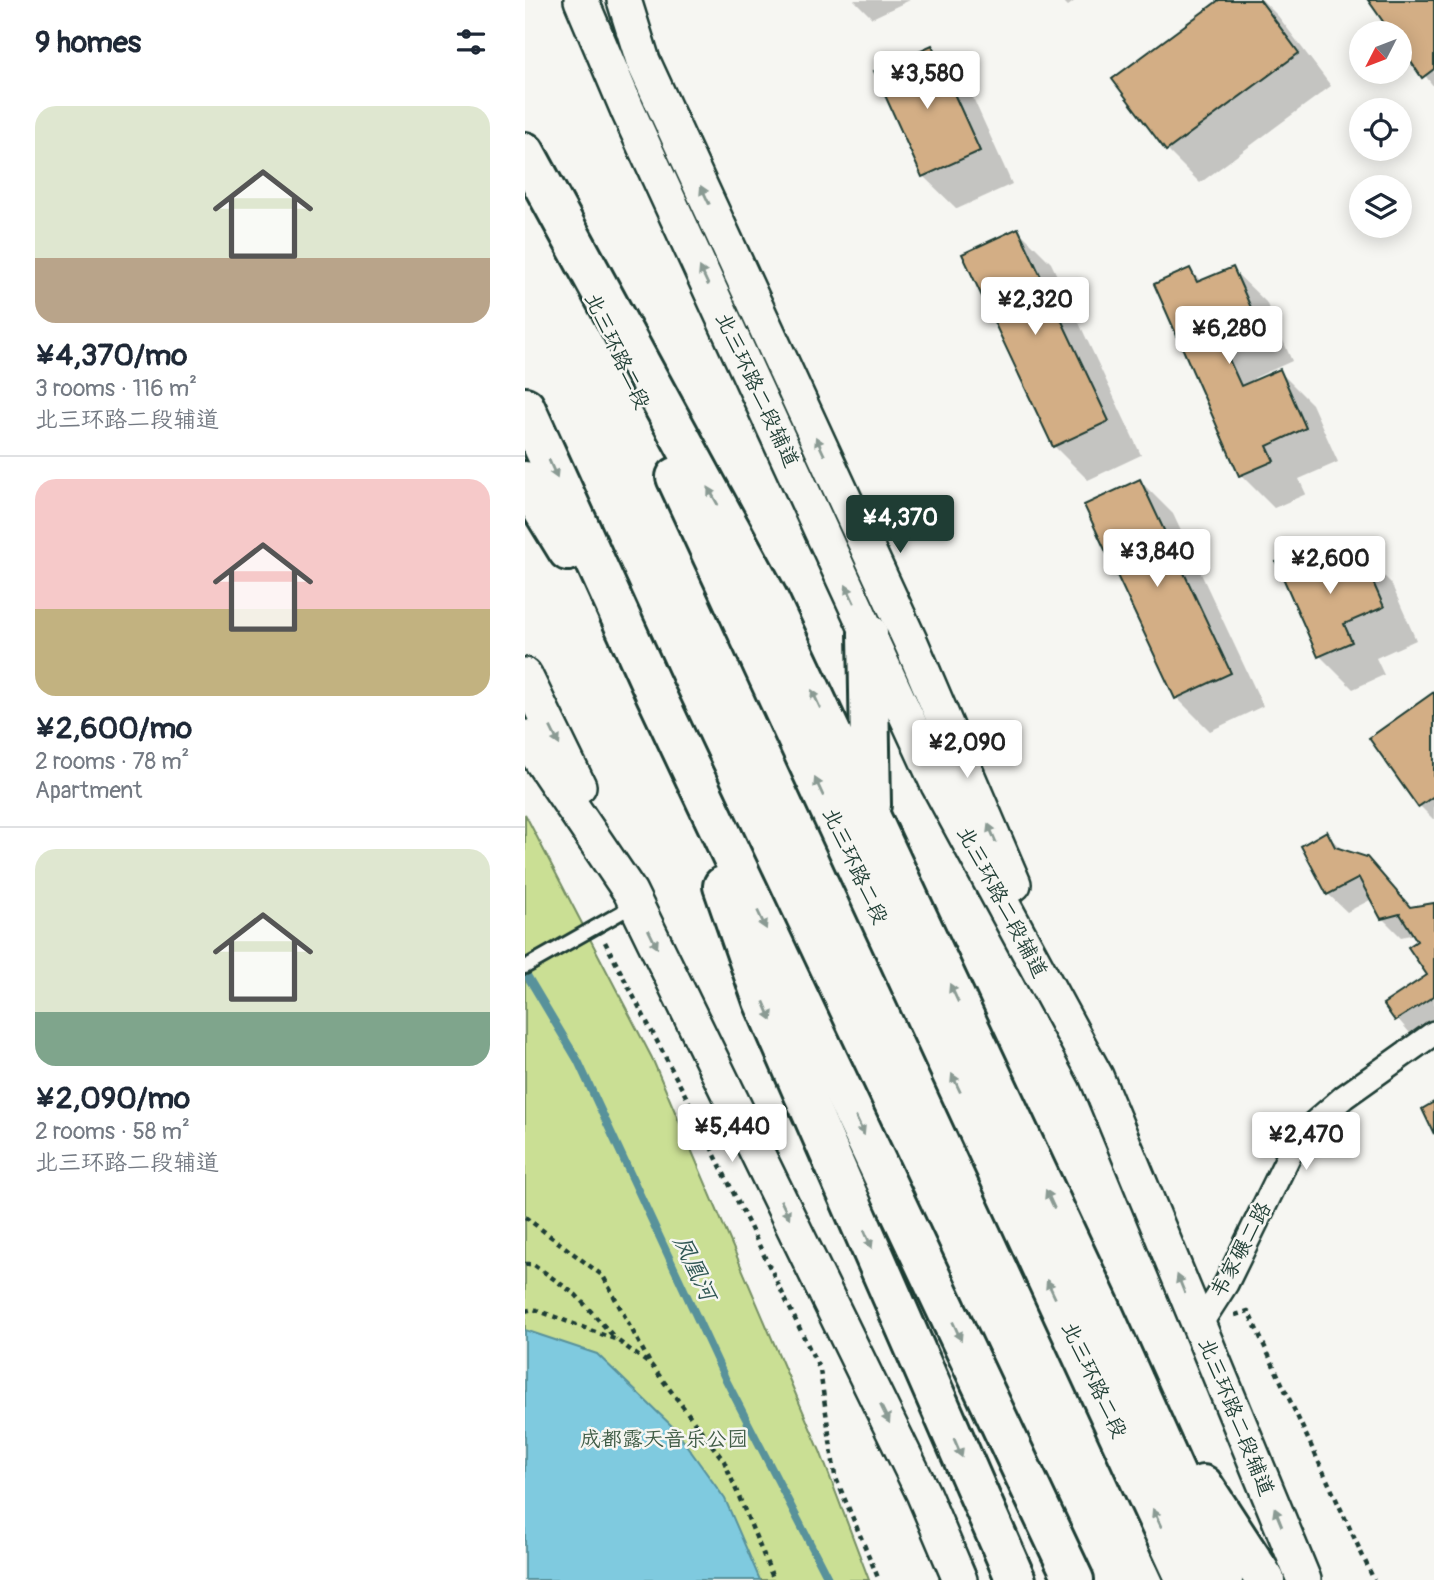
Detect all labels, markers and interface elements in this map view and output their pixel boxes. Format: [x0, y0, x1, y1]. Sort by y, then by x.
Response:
north arrow [1349, 21, 1412, 84]
map controls [1349, 21, 1412, 238]
icon: filters [452, 23, 490, 61]
text: 9 homes [35, 24, 141, 61]
pin: ¥3,580 [870, 52, 984, 111]
text: ¥3,580 [890, 59, 964, 88]
button: locate [1349, 98, 1412, 161]
icon: home [200, 151, 326, 277]
button: layers [1349, 175, 1412, 238]
one-way arrow [699, 184, 710, 205]
one-way arrow [698, 265, 709, 286]
pin: ¥2,320 [978, 278, 1092, 337]
text: ¥2,320 [997, 285, 1073, 314]
street label: 北三环路二段 [578, 288, 656, 414]
pin: ¥6,280 [1172, 306, 1286, 366]
street label: 北三环路二段辅道 [709, 308, 805, 472]
text: ¥6,280 [1191, 314, 1267, 343]
text: ¥4,370/mo [35, 337, 187, 374]
text: 3 rooms · 116 m² [35, 374, 197, 403]
text: 北三环路二段辅道 [35, 405, 219, 434]
one-way arrow [814, 436, 826, 456]
one-way arrow [547, 459, 559, 479]
one-way arrow [707, 486, 718, 506]
pin: ¥4,370 [843, 496, 957, 555]
text: ¥4,370 [862, 503, 938, 532]
icon: home [200, 524, 326, 650]
pin: ¥3,840 [1100, 530, 1214, 589]
pin: ¥2,600 [1273, 536, 1387, 596]
text: ¥3,840 [1119, 537, 1195, 566]
text: ¥2,600 [1290, 544, 1370, 573]
one-way arrow [845, 583, 856, 604]
one-way arrow [810, 689, 821, 709]
text: ¥2,600/mo [35, 710, 192, 747]
pin: ¥2,090 [910, 720, 1024, 780]
one-way arrow [549, 726, 560, 746]
text: ¥2,090 [928, 728, 1006, 757]
text: 2 rooms · 78 m² [35, 747, 189, 776]
text: Apartment [35, 776, 142, 805]
one-way arrow [813, 777, 824, 798]
street label: 北三环路二段 [816, 803, 894, 929]
street label: 北三环路二段辅道 [951, 821, 1053, 983]
one-way arrow [986, 823, 998, 843]
icon: home [200, 894, 326, 1020]
one-way arrow [756, 910, 768, 930]
one-way arrow [648, 929, 659, 949]
one-way arrow [948, 983, 959, 1004]
one-way arrow [763, 1001, 774, 1022]
one-way arrow [950, 1073, 962, 1093]
text: ¥2,090/mo [35, 1080, 190, 1117]
pin: ¥5,440 [675, 1104, 789, 1164]
text: ¥5,440 [694, 1112, 770, 1141]
pin: ¥2,470 [1249, 1112, 1363, 1172]
one-way arrow [854, 1116, 865, 1136]
text: 2 rooms · 58 m² [35, 1117, 190, 1146]
text: ¥2,470 [1268, 1120, 1344, 1149]
text: 北三环路二段辅道 [35, 1148, 219, 1177]
one-way arrow [1044, 1189, 1055, 1210]
street label: 韦家碾二路 [1204, 1197, 1278, 1303]
one-way arrow [779, 1199, 791, 1219]
one-way arrow [863, 1229, 874, 1250]
water label: 凤凰河 [667, 1231, 724, 1309]
one-way arrow [1176, 1273, 1187, 1294]
one-way arrow [1046, 1279, 1057, 1299]
street label: 北三环路二段 [1055, 1317, 1133, 1443]
one-way arrow [951, 1321, 963, 1341]
street label: 北三环路二段辅道 [1192, 1334, 1280, 1500]
one-way arrow [879, 1404, 890, 1424]
park label: 成都露天音乐公园 [580, 1426, 748, 1453]
one-way arrow [953, 1438, 964, 1459]
one-way arrow [1272, 1506, 1283, 1527]
one-way arrow [1151, 1508, 1163, 1528]

